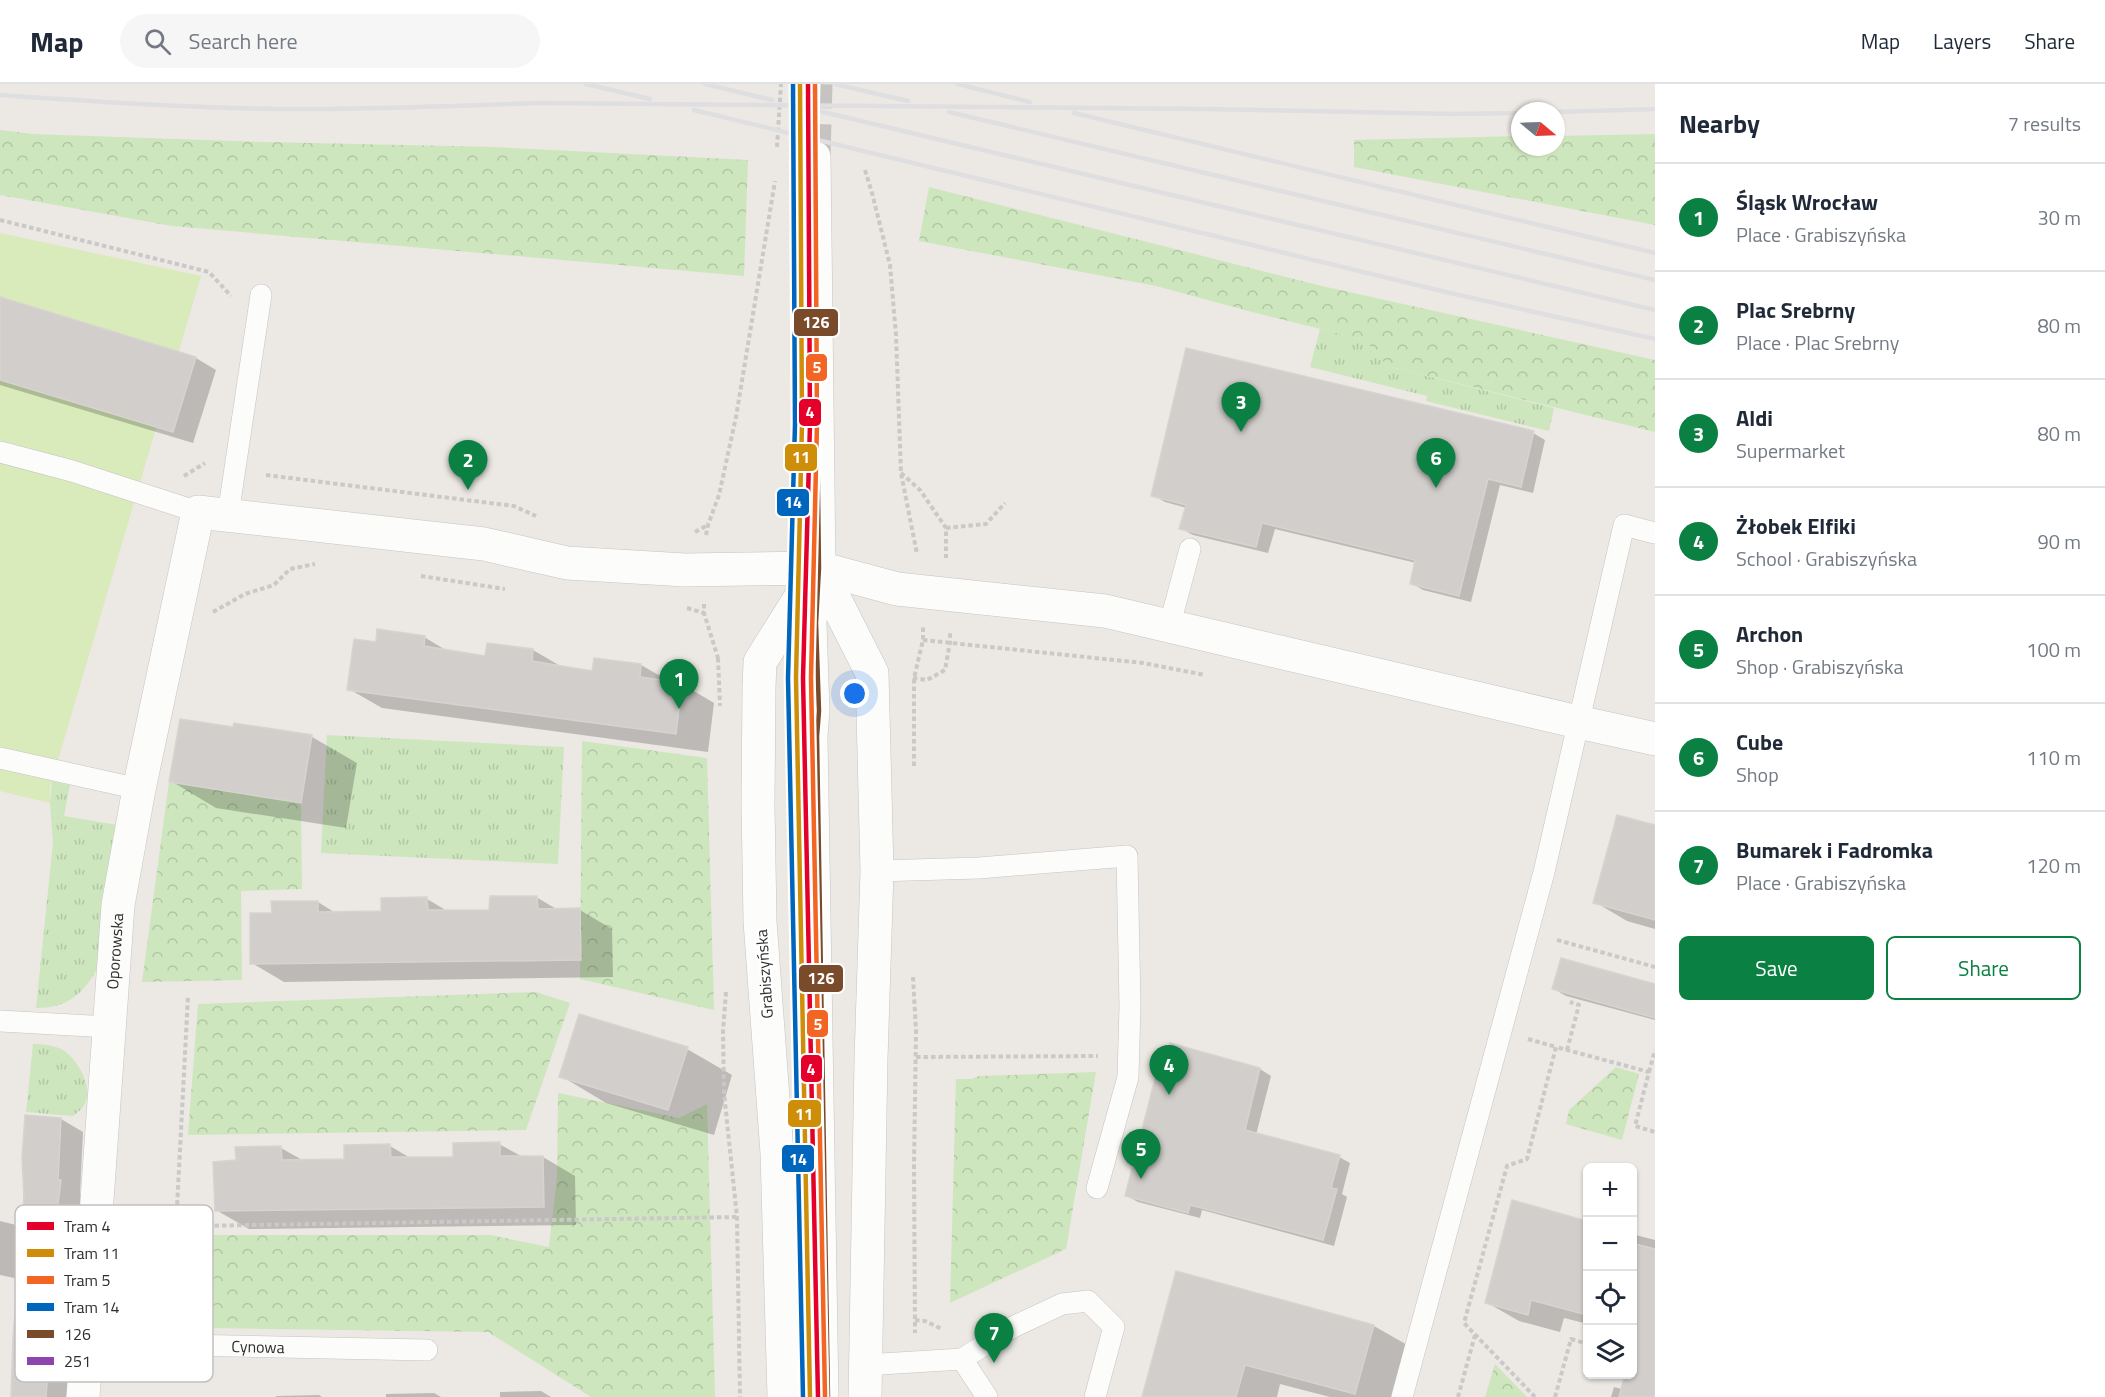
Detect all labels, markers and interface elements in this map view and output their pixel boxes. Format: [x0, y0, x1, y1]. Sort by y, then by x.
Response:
search box [120, 14, 540, 68]
text: Map [30, 20, 84, 63]
text: Search here [189, 24, 298, 58]
icon: search [141, 25, 174, 58]
text: Map [1861, 25, 1900, 57]
text: Layers [1933, 25, 1991, 57]
text: Share [2024, 25, 2075, 57]
north arrow [1511, 102, 1565, 156]
text: Nearby [1679, 104, 1760, 143]
text: 7 results [2008, 108, 2081, 139]
text: Śląsk Wrocław [1736, 185, 1878, 219]
text: 1 [1693, 202, 1704, 233]
text: 30 m [2037, 202, 2081, 233]
text: Place · Grabiszyńska [1736, 219, 1906, 250]
text: Plac Srebrny [1736, 293, 1855, 327]
line badge: 126 [793, 308, 839, 337]
text: 126 [803, 310, 829, 334]
text: 2 [1693, 310, 1704, 341]
text: 80 m [2037, 310, 2081, 341]
text: Place · Plac Srebrny [1736, 327, 1899, 358]
line badge: 5 [805, 353, 828, 382]
text: 5 [813, 355, 822, 379]
pin: 3 [1222, 382, 1260, 432]
line badge: 4 [798, 398, 822, 427]
text: 4 [806, 400, 815, 424]
text: Aldi [1736, 401, 1773, 435]
text: 3 [1693, 418, 1704, 449]
text: 80 m [2037, 418, 2081, 449]
text: Supermarket [1736, 435, 1845, 466]
pin: 6 [1416, 438, 1456, 488]
pin: 2 [448, 440, 488, 490]
line badge: 11 [784, 443, 818, 472]
text: 11 [792, 445, 810, 469]
line badge: 14 [776, 488, 810, 517]
text: 14 [784, 490, 802, 514]
text: Żłobek Elfiki [1736, 509, 1856, 543]
text: 4 [1693, 526, 1704, 557]
text: 90 m [2037, 526, 2081, 557]
text: School · Grabiszyńska [1736, 543, 1917, 574]
text: Archon [1736, 617, 1803, 651]
text: 5 [1693, 634, 1704, 665]
text: 100 m [2026, 634, 2081, 665]
text: Shop · Grabiszyńska [1736, 651, 1904, 682]
pin: 1 [660, 660, 698, 709]
your location [840, 679, 869, 708]
text: Cube [1736, 725, 1783, 759]
text: 6 [1693, 742, 1704, 773]
text: 110 m [2026, 742, 2081, 773]
text: Shop [1736, 759, 1779, 790]
text: Bumarek i Fadromka [1736, 833, 1933, 867]
text: 7 [1693, 850, 1704, 881]
text: 120 m [2026, 850, 2081, 881]
text: Place · Grabiszyńska [1736, 867, 1906, 898]
street label: Oporowska [100, 912, 129, 990]
street label: Grabiszyńska [749, 929, 779, 1019]
button: Save [1679, 936, 1874, 1000]
button: Share [1886, 936, 2081, 1000]
line badge: 126 [798, 964, 844, 993]
text: 126 [808, 966, 834, 990]
line badge: 5 [806, 1009, 829, 1038]
text: 5 [814, 1012, 823, 1036]
pin: 4 [1150, 1046, 1188, 1095]
line badge: 4 [800, 1054, 823, 1083]
text: 4 [807, 1057, 816, 1081]
line badge: 11 [787, 1099, 822, 1128]
text: 11 [795, 1102, 813, 1126]
pin: 5 [1122, 1130, 1160, 1179]
line badge: 14 [781, 1144, 815, 1173]
text: 14 [789, 1147, 807, 1171]
map controls [1583, 1163, 1637, 1379]
button: + [1583, 1163, 1637, 1217]
legend [15, 1205, 213, 1382]
text: Tram 4 [64, 1214, 110, 1238]
button: − [1583, 1217, 1637, 1271]
text: Tram 11 [64, 1241, 119, 1265]
text: Tram 5 [64, 1268, 110, 1292]
button: locate [1583, 1271, 1637, 1325]
text: Tram 14 [64, 1295, 119, 1319]
pin: 7 [974, 1314, 1014, 1363]
text: 126 [64, 1322, 91, 1346]
button: layers [1583, 1325, 1637, 1379]
street label: Cynowa [231, 1334, 285, 1359]
text: 251 [64, 1349, 91, 1373]

